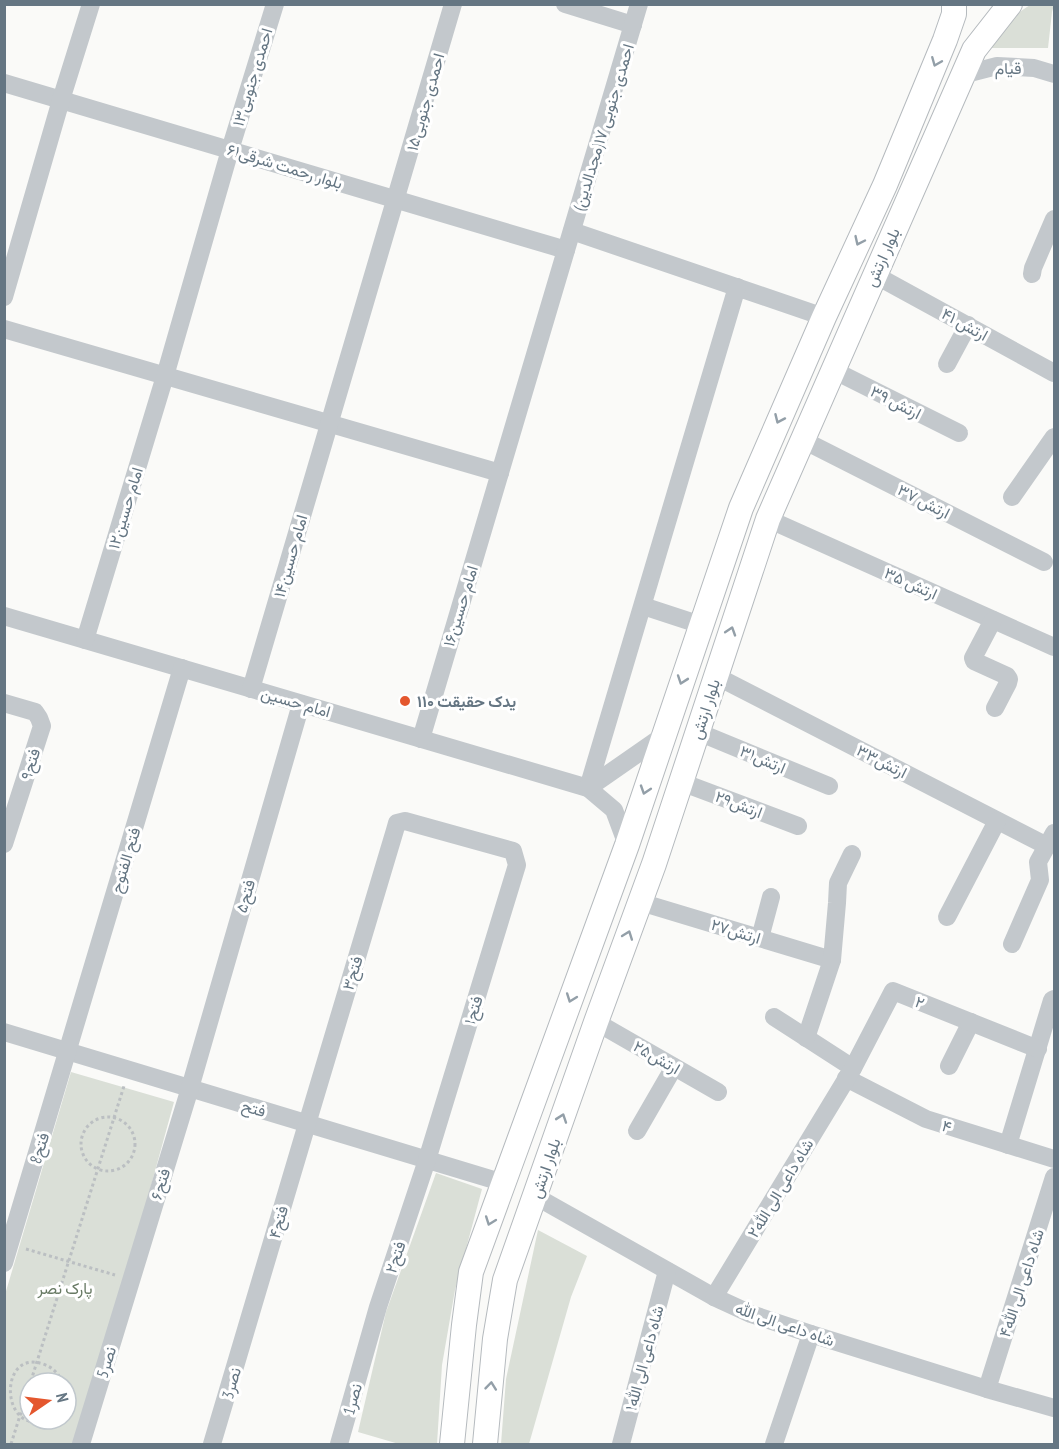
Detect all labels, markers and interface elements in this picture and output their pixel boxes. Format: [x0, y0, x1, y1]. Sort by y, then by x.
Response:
street label: احمدی جنوبی۱۳ [228, 25, 277, 129]
street label: احمدی جنوبی ۱۷(مجدالدین) [568, 41, 639, 213]
street label: احمدی جنوبی۱۵ [402, 51, 449, 153]
one-way arrow [931, 56, 943, 67]
street label: قیام [994, 58, 1022, 79]
street label: بلوار رحمت شرقی۶۱ [225, 139, 345, 194]
street label: بلوار ارتش [860, 224, 905, 290]
one-way arrow [855, 235, 867, 246]
street label: ارتش ۴۱ [938, 303, 992, 346]
street label: ارتش ۳۹ [867, 381, 925, 424]
one-way arrow [775, 413, 787, 424]
street label: امام حسین۱۲ [103, 465, 148, 552]
street label: ارتش ۳۷ [894, 479, 954, 524]
street label: امام حسین۱۴ [269, 512, 312, 600]
street label: ارتش ۳۵ [881, 562, 941, 604]
street label: امام حسین۱۶ [438, 563, 483, 649]
one-way arrow [724, 626, 736, 637]
one-way arrow [676, 674, 689, 685]
street label: بلوار ارتش [686, 676, 725, 742]
street label: امام حسین [259, 683, 333, 722]
place label: یدک حقیقت ۱۱۰ [417, 691, 516, 711]
marker: یدک حقیقت ۱۱۰ [398, 694, 412, 708]
street label: ارتش۳۱ [737, 740, 789, 778]
street label: ارتش۳۳ [853, 740, 911, 783]
street label: ۹فتح [16, 746, 46, 783]
one-way arrow [640, 784, 652, 795]
street label: ارتش۲۹ [712, 786, 765, 823]
street label: فتح الفتوح [106, 825, 146, 896]
street label: ۵فتح [231, 877, 261, 915]
street label: ارتش۲۷ [709, 914, 763, 949]
one-way arrow [621, 930, 633, 941]
street label: ۳فتح [337, 954, 369, 993]
street label: ۲ [912, 991, 928, 1013]
one-way arrow [566, 992, 578, 1003]
street label: ۱فتح [459, 993, 489, 1027]
street label: ارتش۲۵ [630, 1036, 684, 1079]
street label: فتح [239, 1095, 268, 1123]
one-way arrow [555, 1113, 568, 1124]
street label: ۴ [940, 1115, 954, 1137]
street label: 8فتح [25, 1130, 55, 1166]
street label: بلوار ارتش [525, 1135, 566, 1201]
street label: شاه داعی الی الله۲ [743, 1135, 818, 1242]
street label: ۶فتح [146, 1166, 176, 1203]
street label: فتح۴ [264, 1203, 294, 1241]
one-way arrow [484, 1215, 497, 1226]
street label: شاه داعی الی الله۴ [994, 1226, 1049, 1340]
street label: ۲فتح [380, 1238, 412, 1276]
park label: پارک نصر [36, 1278, 93, 1300]
street label: شاه داعی الی الله [733, 1298, 837, 1351]
street label: شاه داعی الی الله۱ [620, 1303, 669, 1413]
street label: 5نصر [92, 1344, 121, 1380]
street label: 3نصر [217, 1365, 246, 1401]
north arrow [18, 1371, 78, 1431]
street label: 1نصر [338, 1381, 367, 1417]
one-way arrow [484, 1382, 497, 1391]
text: N [52, 1391, 73, 1404]

